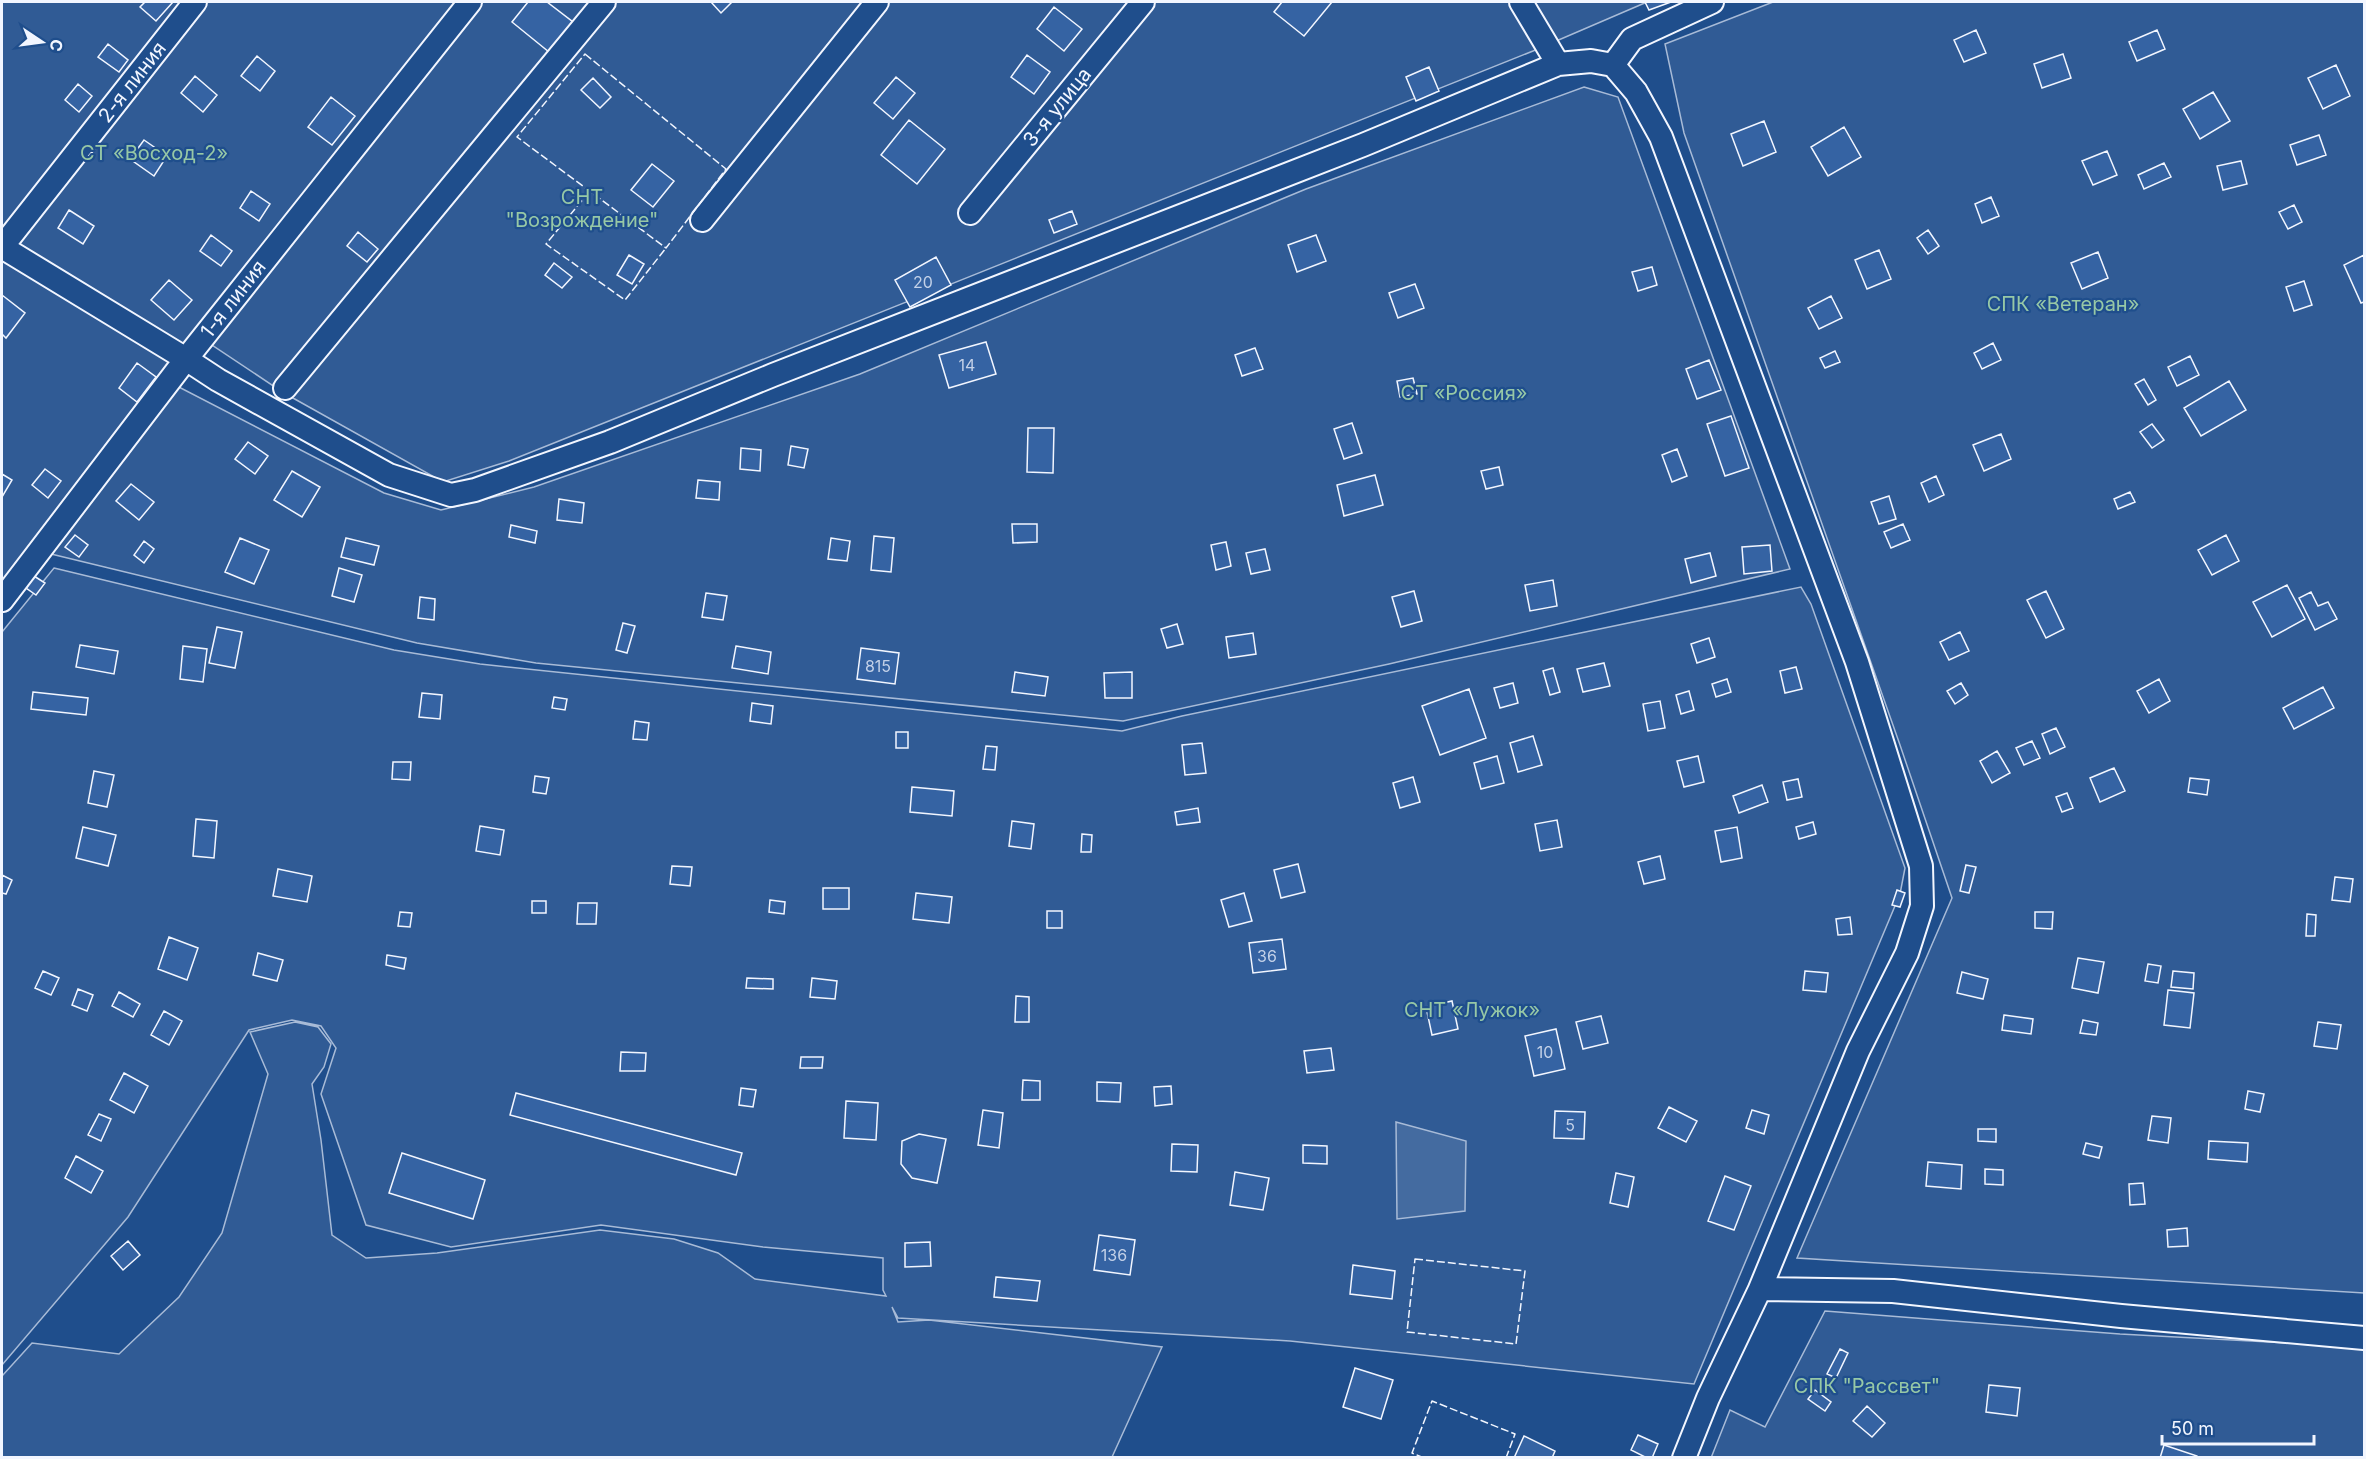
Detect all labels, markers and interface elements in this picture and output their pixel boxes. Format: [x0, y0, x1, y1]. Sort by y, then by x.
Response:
north arrow [12, 12, 72, 72]
text: С [46, 37, 68, 54]
street label: 2-я линия [93, 37, 171, 127]
street label: 3-я улица [1018, 62, 1096, 152]
park label: СТ «Восход-2» [80, 141, 228, 165]
park label: СНТ "Возрождение" [506, 185, 658, 232]
street label: 1-я линия [195, 255, 271, 343]
house number: 20 [913, 272, 933, 292]
park label: СПК «Ветеран» [1987, 292, 2139, 316]
house number: 14 [959, 355, 975, 375]
park label: СТ «Россия» [1401, 381, 1527, 405]
house number: 815 [865, 656, 891, 676]
house number: 36 [1257, 946, 1277, 966]
park label: СНТ «Лужок» [1404, 998, 1540, 1022]
house number: 10 [1537, 1042, 1553, 1062]
house number: 5 [1565, 1115, 1575, 1135]
house number: 136 [1101, 1245, 1127, 1265]
park label: СПК "Рассвет" [1794, 1374, 1940, 1398]
scale bar [2162, 1408, 2314, 1446]
text: 50 m [2171, 1418, 2214, 1439]

